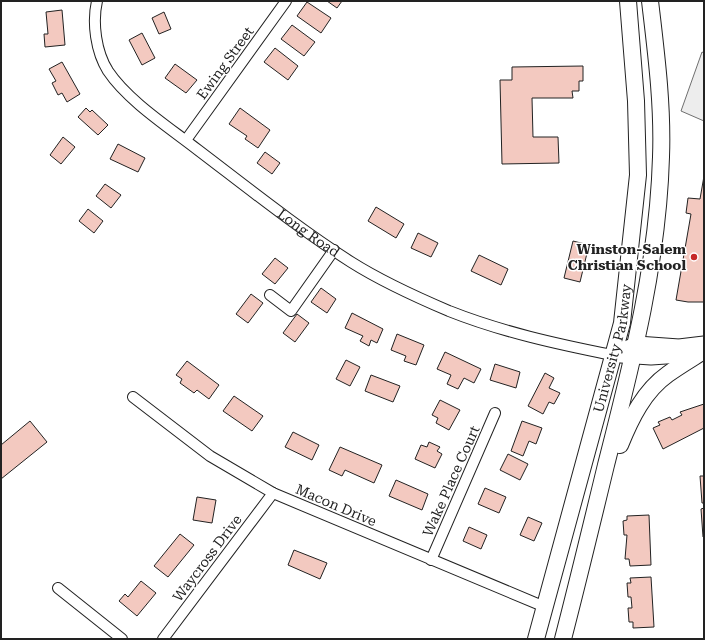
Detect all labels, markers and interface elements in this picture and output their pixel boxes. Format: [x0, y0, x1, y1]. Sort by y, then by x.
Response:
street label: Ewing Street [193, 24, 257, 102]
street label: Long Road [274, 205, 343, 260]
place label: Winston-Salem Christian School [568, 241, 686, 273]
marker: Winston-Salem Christian School [689, 252, 699, 262]
street label: University Parkway [590, 282, 634, 414]
street label: Wake Place Court [419, 423, 483, 539]
street label: Macon Drive [293, 481, 379, 529]
street label: Waycross Drive [169, 511, 245, 604]

